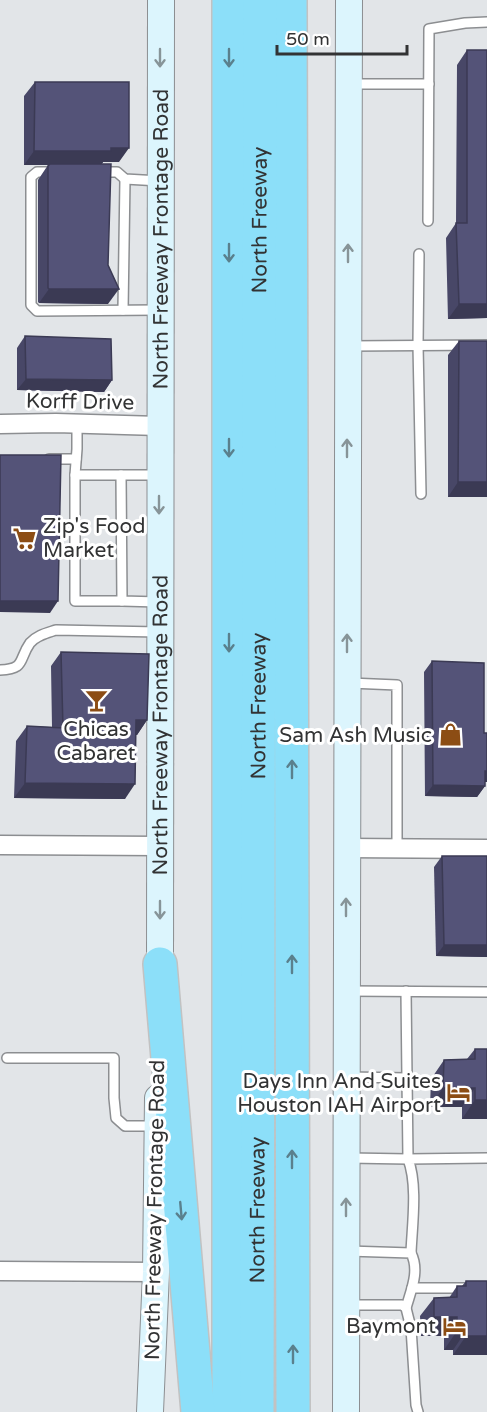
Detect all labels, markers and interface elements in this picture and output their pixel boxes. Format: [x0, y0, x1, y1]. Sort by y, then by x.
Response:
scale bar [277, 18, 408, 56]
text: 50 m [286, 28, 330, 50]
one-way arrow [154, 48, 166, 68]
one-way arrow [223, 48, 235, 68]
street label: North Freeway Frontage Road [148, 89, 173, 389]
street label: North Freeway [247, 147, 272, 293]
one-way arrow [223, 243, 235, 263]
one-way arrow [342, 243, 354, 263]
street label: Korff Drive [26, 389, 134, 415]
one-way arrow [223, 438, 235, 458]
one-way arrow [341, 438, 353, 458]
one-way arrow [153, 495, 165, 515]
place label: Zip's Food Market [43, 514, 146, 563]
supermarket icon: Zip's Food Market [12, 525, 38, 551]
street label: North Freeway Frontage Road [148, 575, 173, 875]
one-way arrow [223, 633, 235, 653]
street label: North Freeway [246, 633, 271, 779]
one-way arrow [341, 633, 353, 653]
bar icon: Chicas Cabaret [83, 688, 109, 714]
place label: Chicas Cabaret [56, 717, 136, 766]
shop icon: Sam Ash Music [437, 722, 463, 748]
place label: Sam Ash Music [279, 723, 432, 748]
one-way arrow [286, 759, 298, 779]
one-way arrow [340, 897, 352, 917]
one-way arrow [154, 900, 165, 920]
one-way arrow [286, 954, 298, 974]
street label: North Freeway Frontage Road [140, 1060, 170, 1360]
place label: Days Inn And Suites Houston IAH Airport [237, 1069, 441, 1118]
hotel icon: Days Inn And Suites Houston IAH Airport [446, 1080, 472, 1106]
street label: North Freeway [245, 1137, 270, 1283]
one-way arrow [286, 1149, 298, 1169]
one-way arrow [340, 1197, 352, 1217]
one-way arrow [176, 1200, 187, 1220]
hotel icon: Baymont [441, 1313, 467, 1339]
place label: Baymont [346, 1314, 436, 1339]
one-way arrow [287, 1344, 299, 1364]

